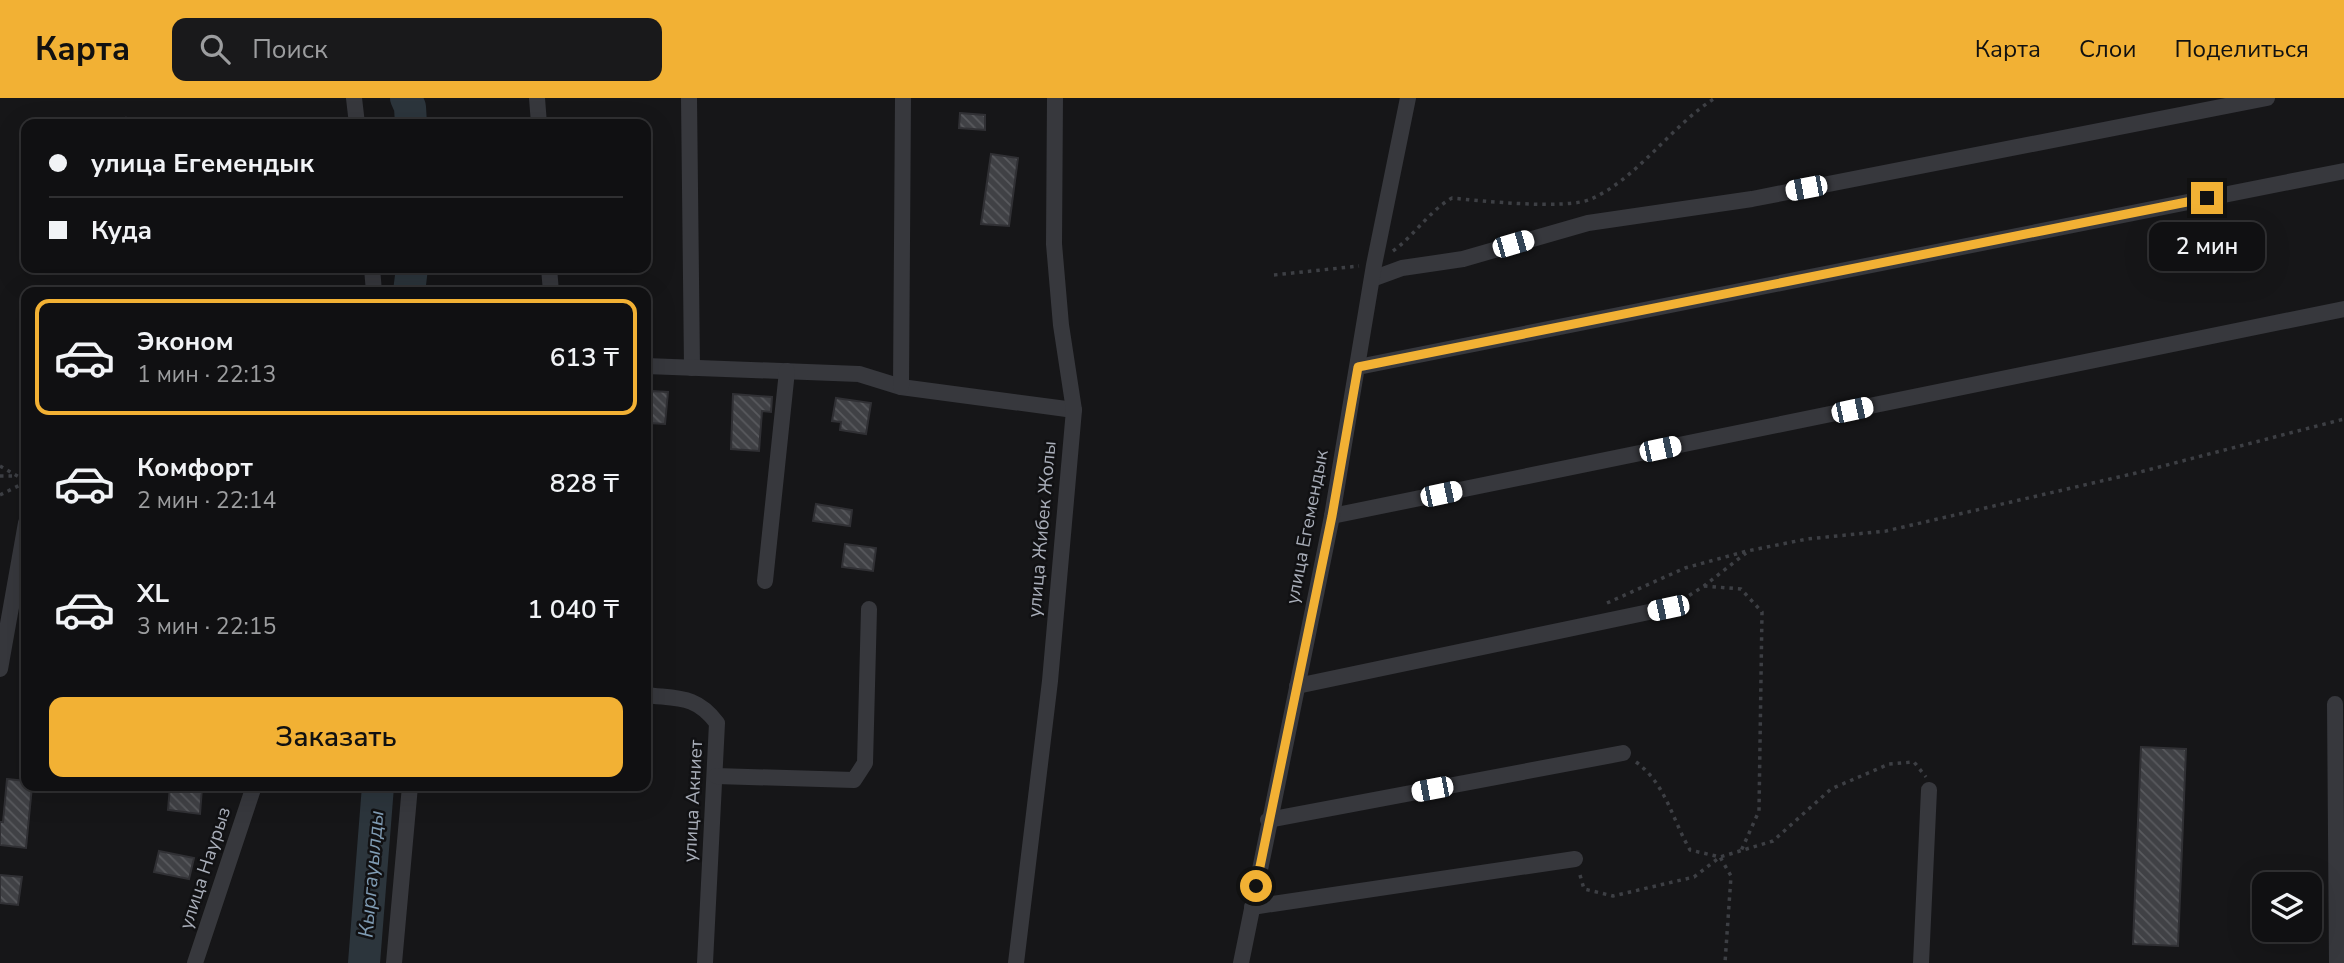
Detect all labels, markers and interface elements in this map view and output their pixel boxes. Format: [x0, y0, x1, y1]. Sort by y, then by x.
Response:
search box [172, 18, 662, 81]
text: Карта [35, 27, 130, 72]
icon: search [196, 30, 234, 68]
text: Поиск [252, 32, 328, 67]
text: Карта [1975, 33, 2041, 65]
text: Слои [2079, 33, 2136, 65]
text: Поделиться [2174, 33, 2309, 65]
text: улица Егемендык [91, 146, 314, 181]
car [1784, 174, 1829, 202]
route end [2191, 182, 2223, 214]
text: Куда [91, 213, 152, 248]
callout: 2 мин [2149, 222, 2265, 272]
car [1490, 228, 1537, 260]
text: 2 мин [2176, 231, 2238, 262]
text: Эконом [137, 324, 234, 359]
icon: car [53, 326, 116, 389]
text: 613 ₸ [550, 340, 619, 375]
text: 1 мин · 22:13 [137, 359, 276, 390]
car [1830, 395, 1875, 425]
car [1638, 434, 1683, 464]
street label: улица Жибек Жолы [1021, 440, 1063, 618]
street label: улица Егемендык [1279, 448, 1335, 606]
text: Комфорт [137, 450, 253, 485]
icon: car [53, 452, 116, 515]
text: 828 ₸ [550, 466, 619, 501]
car [1419, 479, 1464, 509]
text: 2 мин · 22:14 [137, 485, 276, 516]
text: XL [137, 576, 169, 611]
icon: car [53, 578, 116, 641]
text: 1 040 ₸ [527, 592, 619, 627]
car [1646, 593, 1691, 623]
text: 3 мин · 22:15 [137, 611, 276, 642]
button: Заказать [49, 697, 623, 777]
street label: улица Акниет [677, 738, 709, 863]
car [1410, 775, 1455, 803]
street label: улица Наурыз [173, 804, 237, 932]
water label: Кыргауылды [351, 809, 391, 939]
route start [1240, 870, 1272, 902]
map controls [2252, 872, 2322, 942]
button: layers [2252, 872, 2322, 942]

